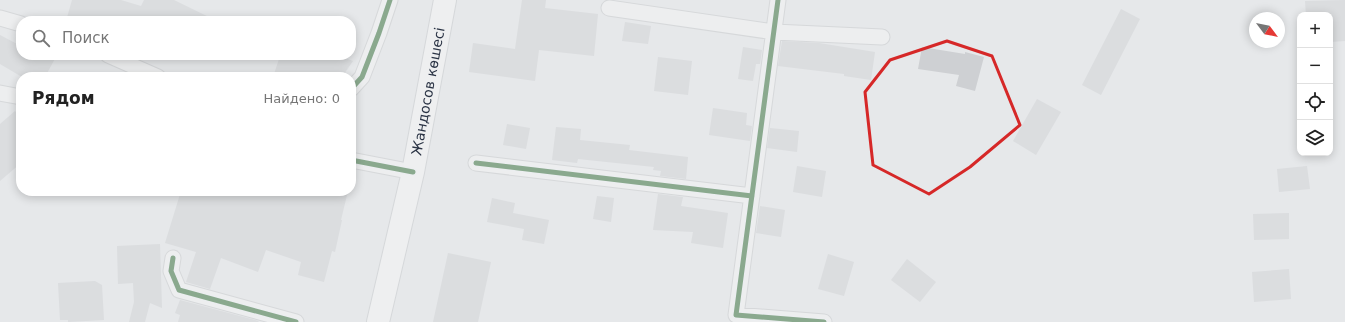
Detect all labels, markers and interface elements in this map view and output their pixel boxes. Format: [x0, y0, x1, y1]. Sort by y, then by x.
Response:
north arrow [1249, 12, 1285, 48]
map controls [1297, 12, 1333, 156]
button: + [1297, 12, 1333, 48]
search box [16, 16, 356, 60]
street label: Жандосов көшесі [408, 26, 448, 157]
icon: search [30, 27, 52, 49]
text: Поиск [62, 29, 110, 47]
button: − [1297, 48, 1333, 84]
button: locate [1297, 84, 1333, 120]
text: Рядом [32, 88, 95, 108]
text: Найдено: 0 [264, 91, 340, 106]
button: layers [1297, 120, 1333, 156]

